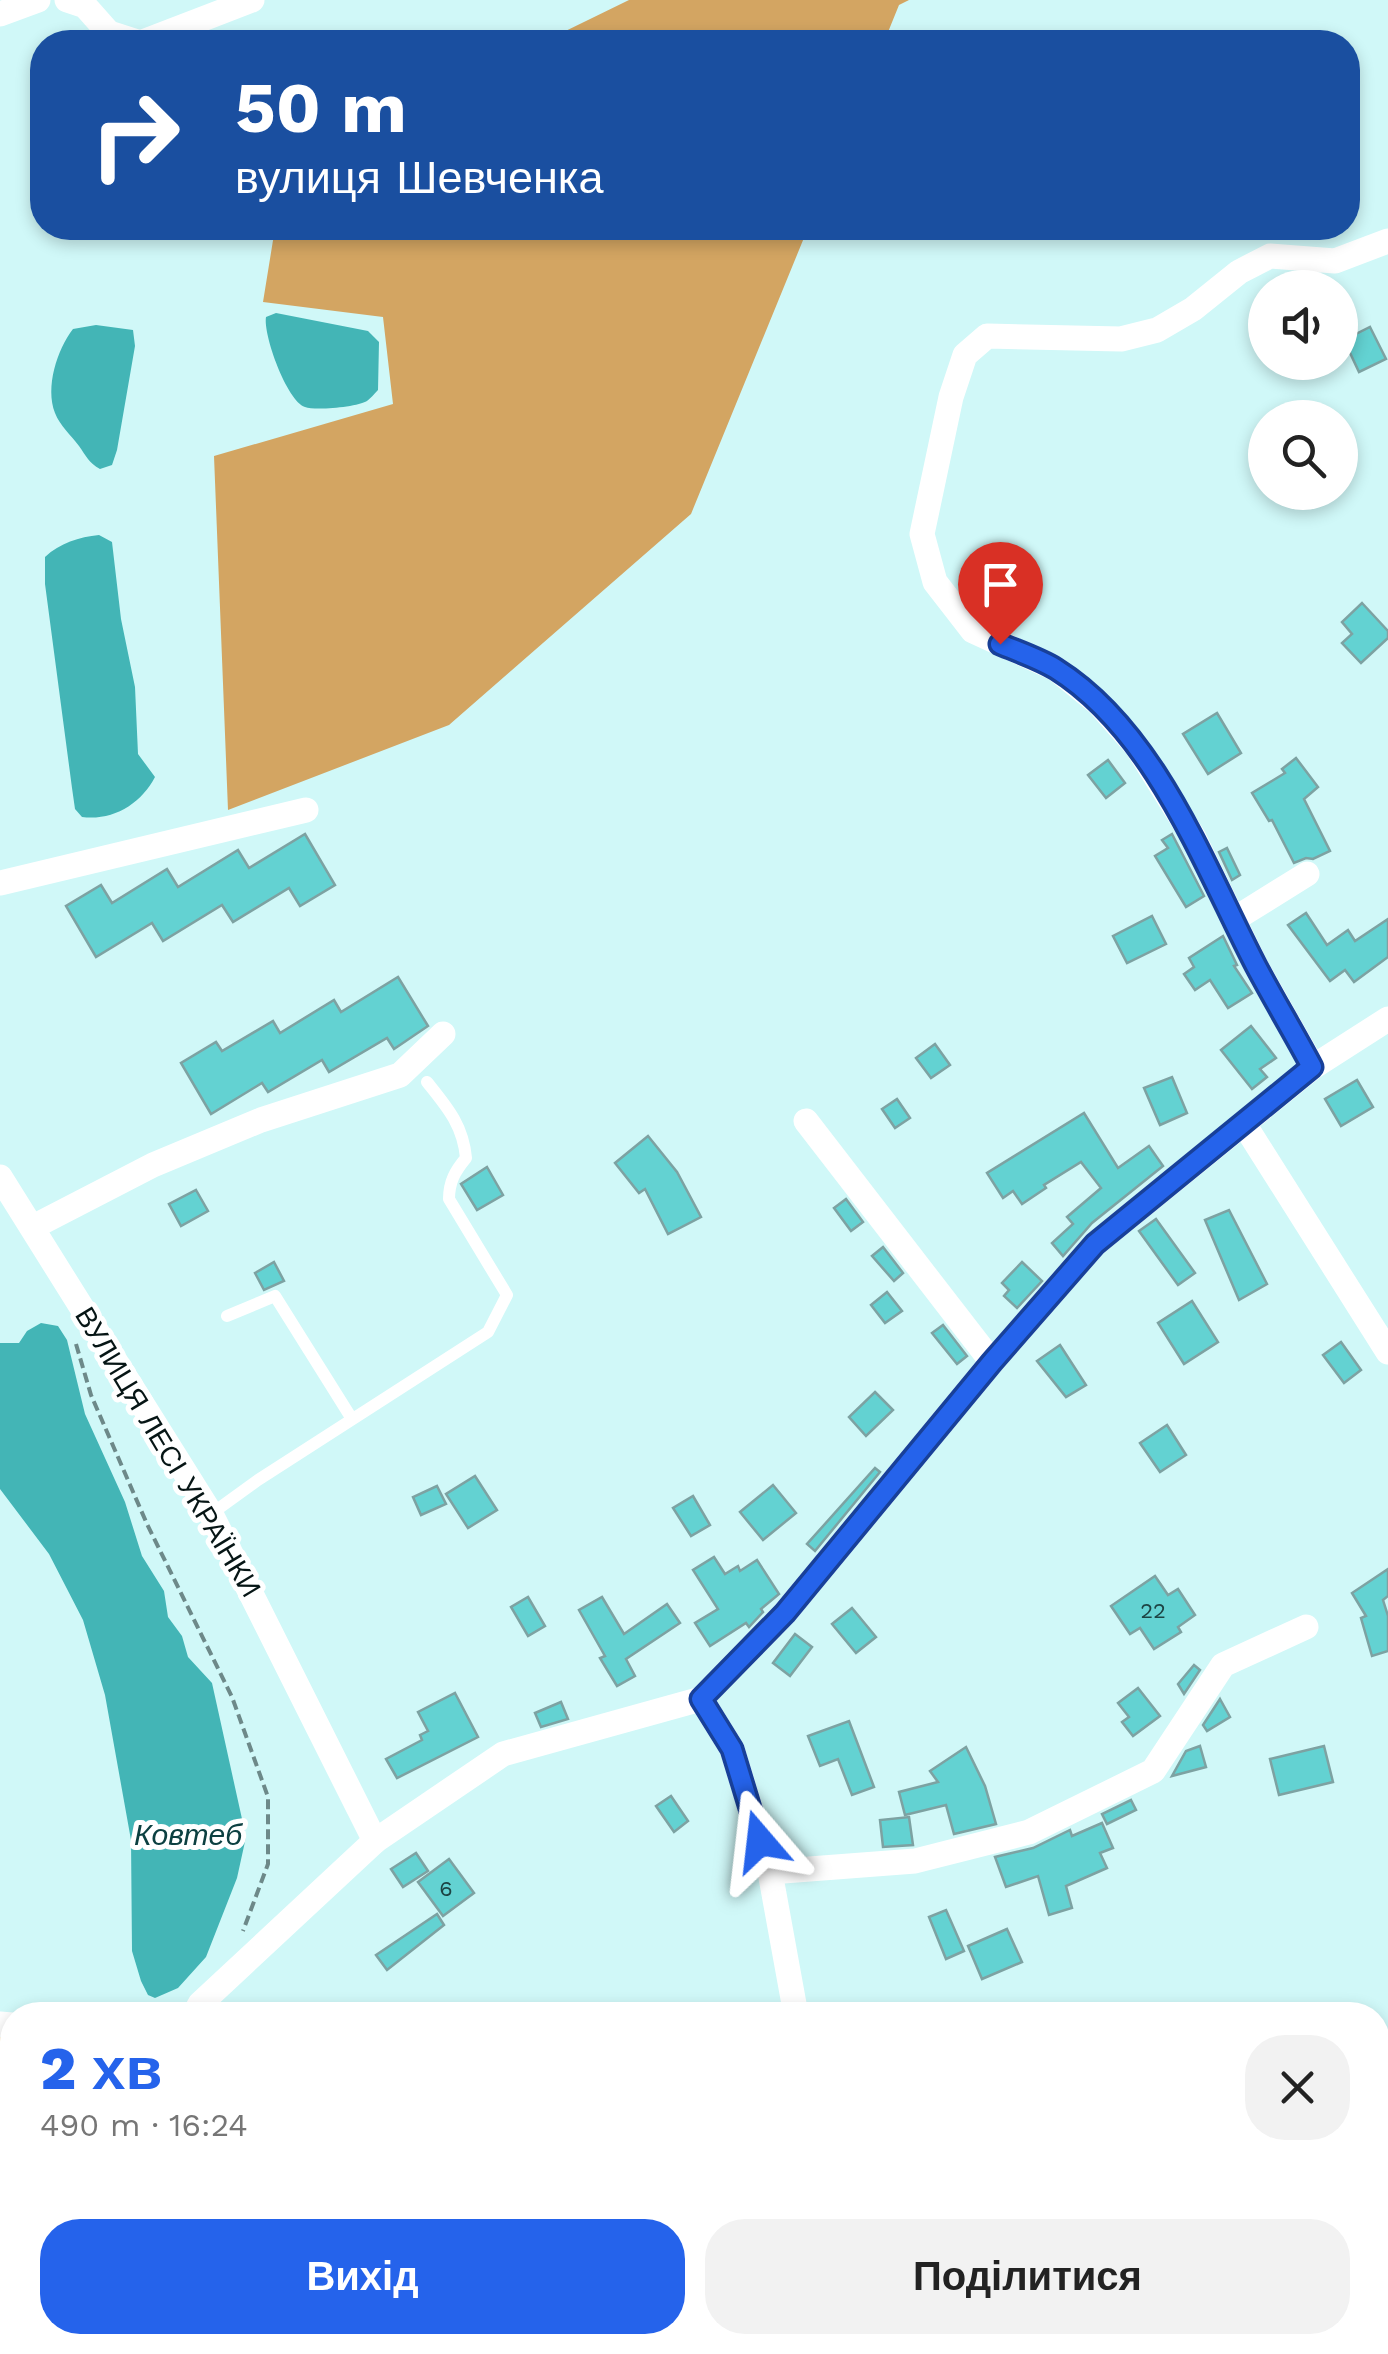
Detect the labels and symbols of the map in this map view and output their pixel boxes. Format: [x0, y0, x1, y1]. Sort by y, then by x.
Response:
pin [958, 542, 1043, 645]
street label: ВУЛИЦЯ ЛЕСІ УКРАЇНКИ [68, 1301, 268, 1603]
house number: 22 [1140, 1598, 1166, 1623]
position arrow [708, 1789, 812, 1893]
water label: Ковтеб [134, 1817, 243, 1852]
house number: 6 [439, 1876, 453, 1901]

